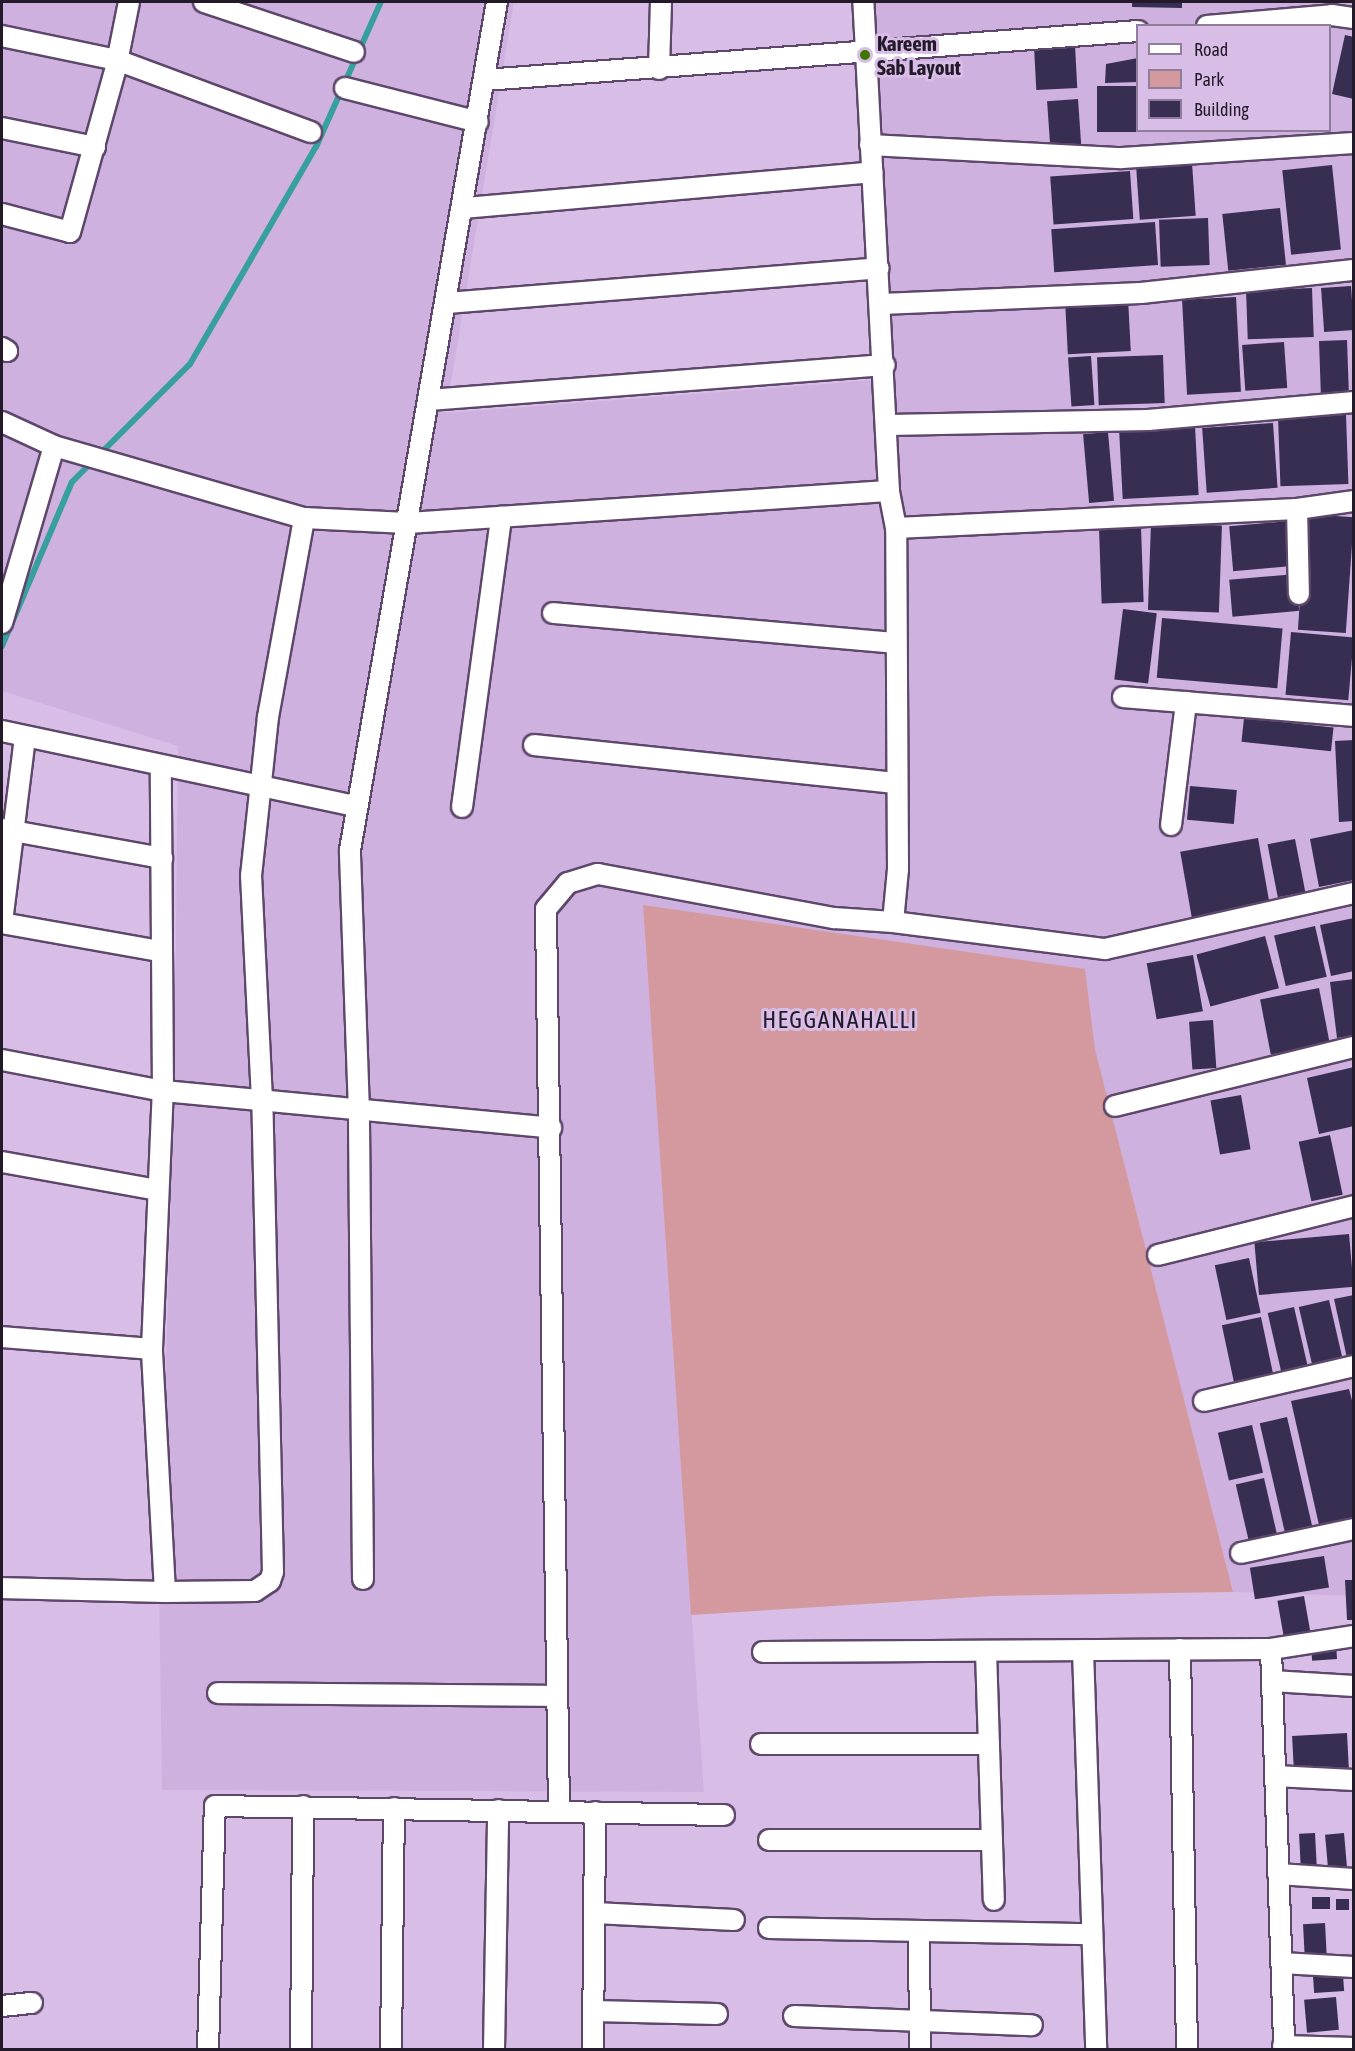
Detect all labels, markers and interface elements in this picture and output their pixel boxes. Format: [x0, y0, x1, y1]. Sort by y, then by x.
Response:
legend [1136, 24, 1331, 132]
place label: Kareem Sab Layout [877, 30, 961, 80]
text: Road [1194, 39, 1228, 60]
marker: Kareem Sab Layout [858, 48, 872, 62]
text: Park [1194, 69, 1224, 90]
text: Building [1194, 99, 1249, 120]
district label: HEGGANAHALLI [762, 1006, 918, 1034]

